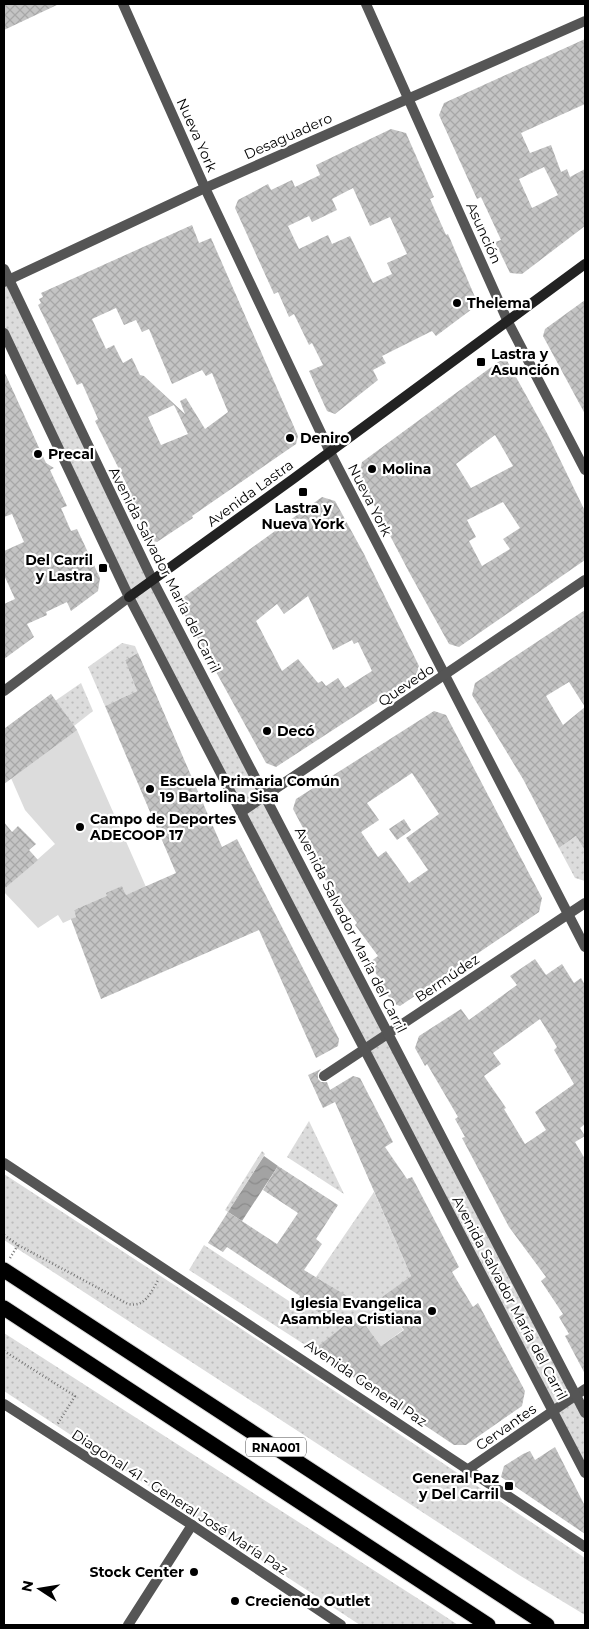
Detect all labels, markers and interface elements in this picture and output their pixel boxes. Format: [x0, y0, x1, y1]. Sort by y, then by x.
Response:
street label: Nueva York [173, 95, 222, 175]
street label: Desaguadero [241, 108, 335, 163]
street label: Asunción [462, 199, 506, 267]
place label: Thelema [467, 294, 531, 312]
marker: Thelema [451, 297, 463, 309]
place label: Lastra y Asunción [490, 345, 560, 379]
marker: Lastra y Asunción [475, 356, 487, 368]
place label: Deniro [300, 429, 349, 447]
marker: Deniro [284, 432, 296, 444]
place label: Precal [48, 445, 94, 463]
marker: Precal [32, 448, 44, 460]
street label: Avenida Lastra [203, 456, 297, 530]
place label: Molina [382, 460, 431, 478]
street label: Nueva York [344, 461, 396, 540]
marker: Molina [366, 463, 378, 475]
street label: Avenida Salvador María del Carril [105, 464, 225, 676]
marker: Lastra y Nueva York [297, 486, 309, 498]
place label: Lastra y Nueva York [261, 499, 345, 533]
place label: Del Carril y Lastra [25, 551, 93, 585]
marker: Del Carril y Lastra [97, 562, 109, 574]
street label: Quevedo [375, 660, 438, 710]
place label: Decó [277, 722, 315, 740]
marker: Decó [261, 725, 273, 737]
place label: Escuela Primaria Común 19 Bartolina Sisa [160, 772, 340, 806]
marker: Escuela Primaria Común 19 Bartolina Sisa [144, 783, 156, 795]
place label: Campo de Deportes ADECOOP 17 [89, 810, 237, 844]
marker: Campo de Deportes ADECOOP 17 [74, 821, 86, 833]
street label: Avenida Salvador María del Carril [291, 824, 411, 1036]
street label: Bermúdez [411, 950, 483, 1006]
street label: Avenida Salvador María del Carril [448, 1193, 572, 1403]
place label: Iglesia Evangelica Asamblea Cristiana [279, 1294, 422, 1328]
marker: Iglesia Evangelica Asamblea Cristiana [426, 1305, 438, 1317]
street label: Avenida General Paz [302, 1335, 430, 1431]
street label: Cervantes [472, 1400, 540, 1454]
street label: Diagonal 41 - General José María Paz [68, 1425, 292, 1579]
road number: RNA001 [246, 1438, 306, 1456]
place label: General Paz y Del Carril [412, 1469, 499, 1503]
marker: General Paz y Del Carril [503, 1480, 515, 1492]
place label: Stock Center [90, 1563, 184, 1581]
north arrow [15, 1564, 65, 1614]
marker: Stock Center [188, 1566, 200, 1578]
text: N [17, 1579, 37, 1594]
place label: Creciendo Outlet [245, 1592, 370, 1610]
marker: Creciendo Outlet [229, 1595, 241, 1607]

